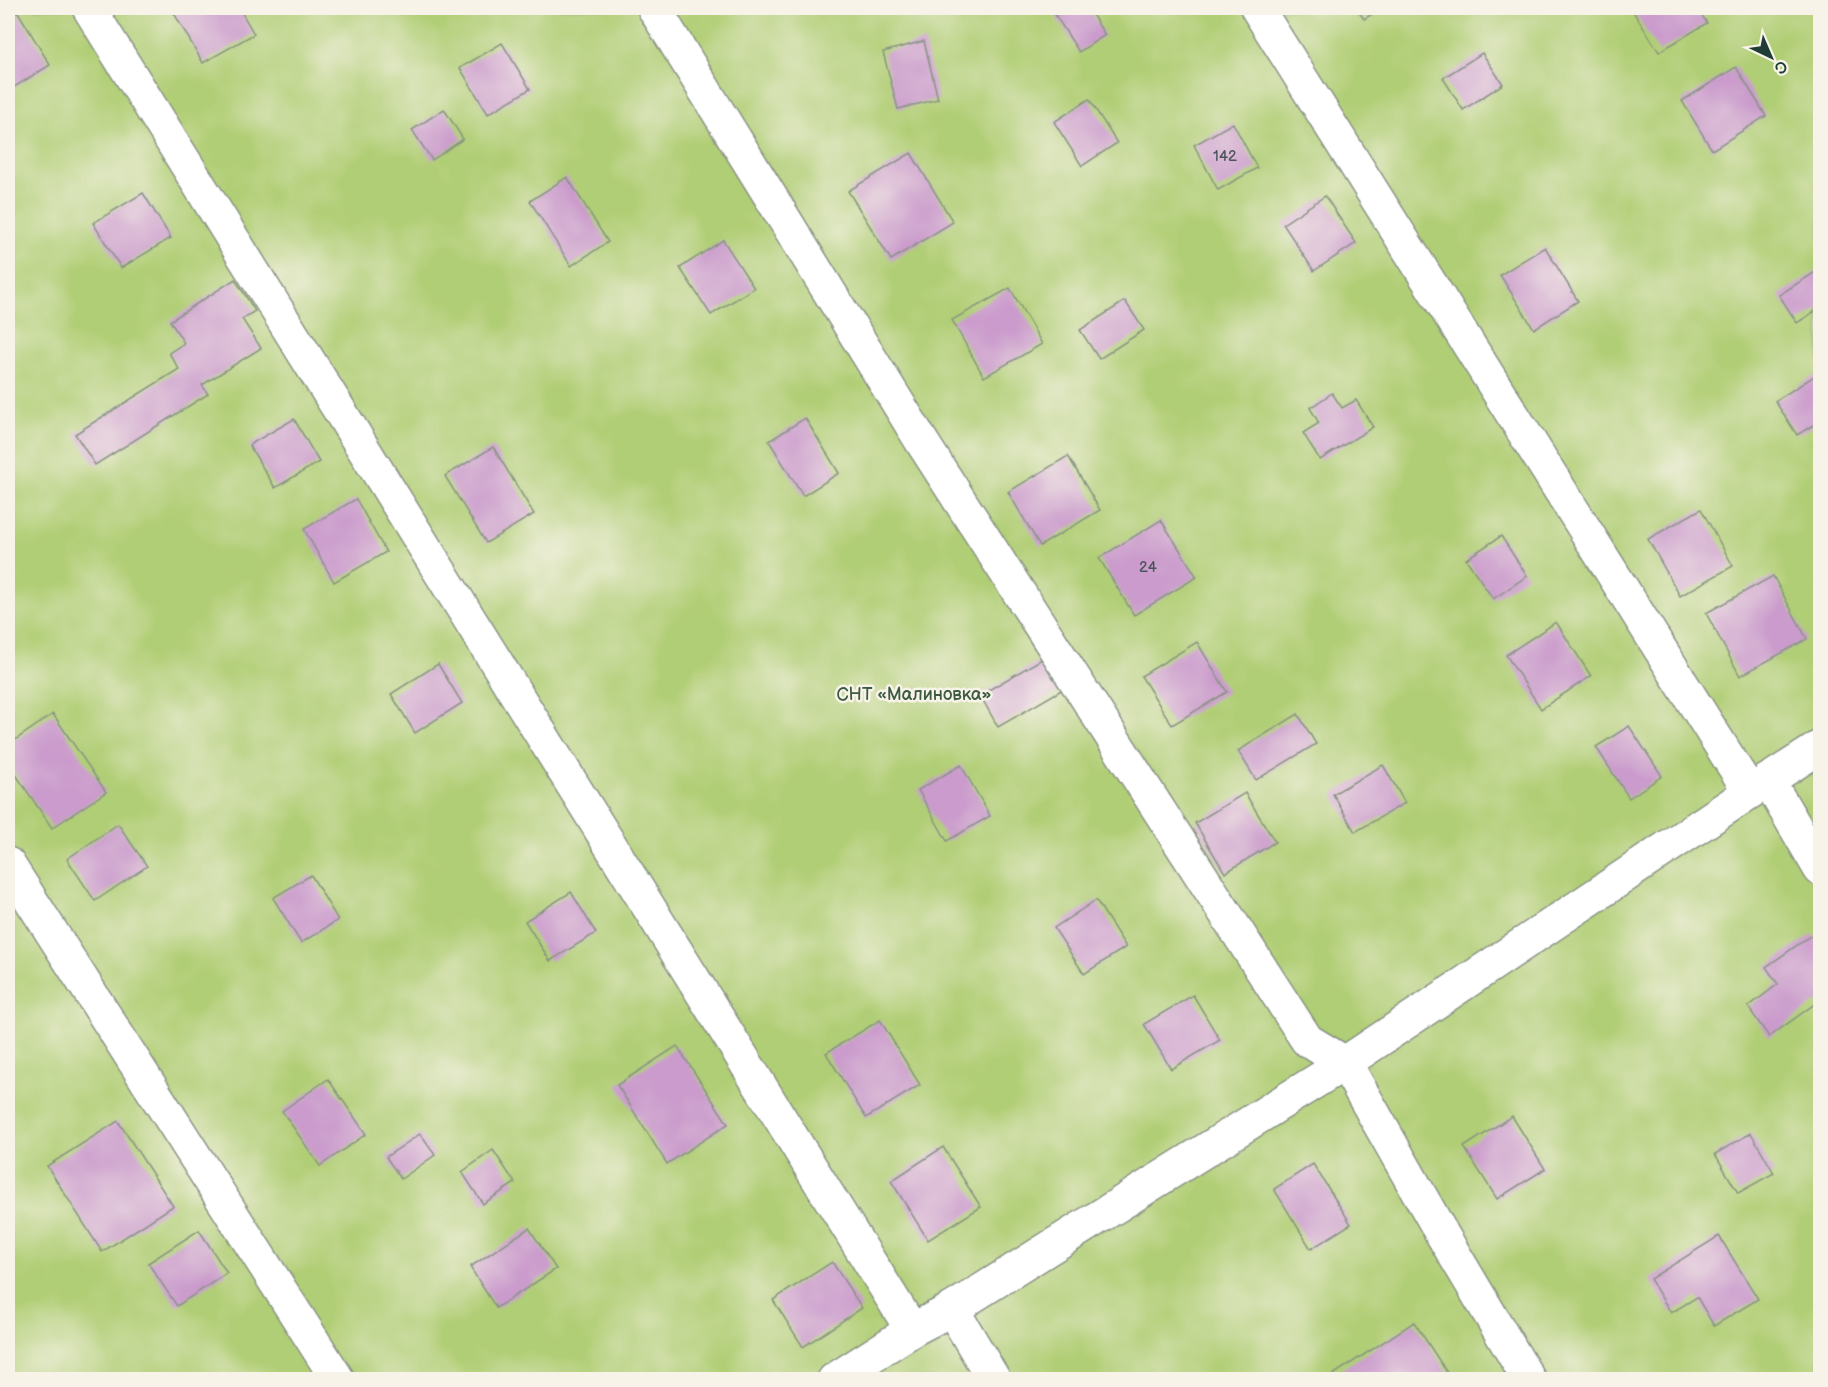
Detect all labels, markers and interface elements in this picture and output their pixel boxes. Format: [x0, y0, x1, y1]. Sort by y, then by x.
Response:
north arrow [1741, 27, 1801, 87]
text: С [1770, 56, 1791, 77]
house number: 142 [1213, 147, 1237, 166]
house number: 24 [1139, 558, 1157, 577]
park label: СНТ «Малиновка» [836, 684, 992, 705]

